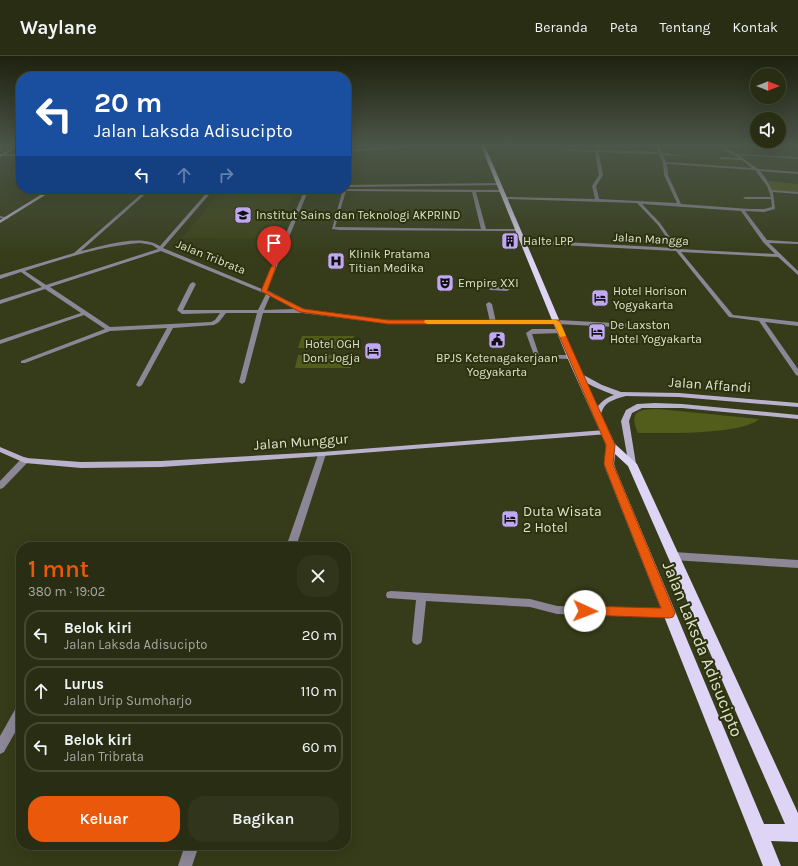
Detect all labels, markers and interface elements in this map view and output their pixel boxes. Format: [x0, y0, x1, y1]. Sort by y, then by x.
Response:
text: Waylane [20, 17, 97, 39]
text: Beranda [535, 19, 588, 36]
text: Peta [610, 19, 638, 36]
text: Tentang [660, 19, 711, 36]
text: Kontak [733, 19, 778, 36]
north arrow [750, 68, 786, 104]
map controls [750, 68, 786, 148]
text: 20 m [94, 86, 162, 119]
icon: left [28, 88, 80, 140]
button: sound [750, 112, 786, 148]
text: Jalan Laksda Adisucipto [94, 120, 293, 142]
icon: left [131, 164, 153, 186]
icon: ahead [173, 164, 195, 186]
icon: right [215, 164, 237, 186]
school or university icon: Institut Sains dan Teknologi AKPRIND [233, 205, 253, 225]
place label: Institut Sains dan Teknologi AKPRIND [256, 208, 460, 222]
pin [257, 226, 291, 267]
street label: Jalan Mangga [613, 230, 689, 248]
building icon: Halte LPP [500, 231, 520, 251]
icon: arrive [263, 232, 285, 254]
place label: Halte LPP [523, 234, 574, 248]
street label: Jalan Tribrata [174, 237, 248, 277]
place label: Klinik Pratama Titian Medika [349, 247, 430, 275]
hospital icon: Klinik Pratama Titian Medika [326, 251, 346, 271]
theatre icon: Empire XXI [435, 273, 455, 293]
place label: Empire XXI [458, 276, 519, 290]
place label: Hotel Horison Yogyakarta [613, 284, 687, 312]
hotel icon: Hotel Horison Yogyakarta [590, 288, 610, 308]
place label: De Laxston Hotel Yogyakarta [610, 318, 702, 346]
hotel icon: De Laxston Hotel Yogyakarta [587, 322, 607, 342]
public building icon: BPJS Ketenagakerjaan Yogyakarta [487, 330, 507, 350]
place label: Hotel OGH Doni Jogja [302, 337, 360, 365]
hotel icon: Hotel OGH Doni Jogja [363, 341, 383, 361]
place label: BPJS Ketenagakerjaan Yogyakarta [436, 351, 558, 379]
street label: Jalan Affandi [668, 374, 752, 396]
street label: Jalan Munggur [253, 430, 350, 454]
place label: Duta Wisata 2 Hotel [523, 503, 602, 536]
hotel icon: Duta Wisata 2 Hotel [500, 509, 520, 529]
text: 1 mnt [28, 555, 89, 583]
button: close [297, 555, 339, 597]
street label: Jalan Laksda Adisucipto [659, 558, 747, 740]
text: 380 m · 19:02 [28, 584, 105, 599]
position arrow [564, 590, 606, 632]
text: Belok kiri [64, 619, 132, 637]
icon: left [30, 624, 52, 646]
text: 20 m [302, 626, 337, 644]
text: Jalan Laksda Adisucipto [64, 637, 207, 652]
text: Lurus [64, 675, 104, 693]
icon: ahead [30, 680, 52, 702]
text: 110 m [301, 682, 337, 700]
text: Jalan Urip Sumoharjo [64, 693, 192, 708]
text: Belok kiri [64, 731, 132, 749]
icon: left [30, 736, 52, 758]
text: 60 m [302, 738, 337, 756]
text: Jalan Tribrata [64, 749, 144, 764]
button: Keluar [28, 796, 180, 842]
button: Bagikan [188, 796, 339, 842]

